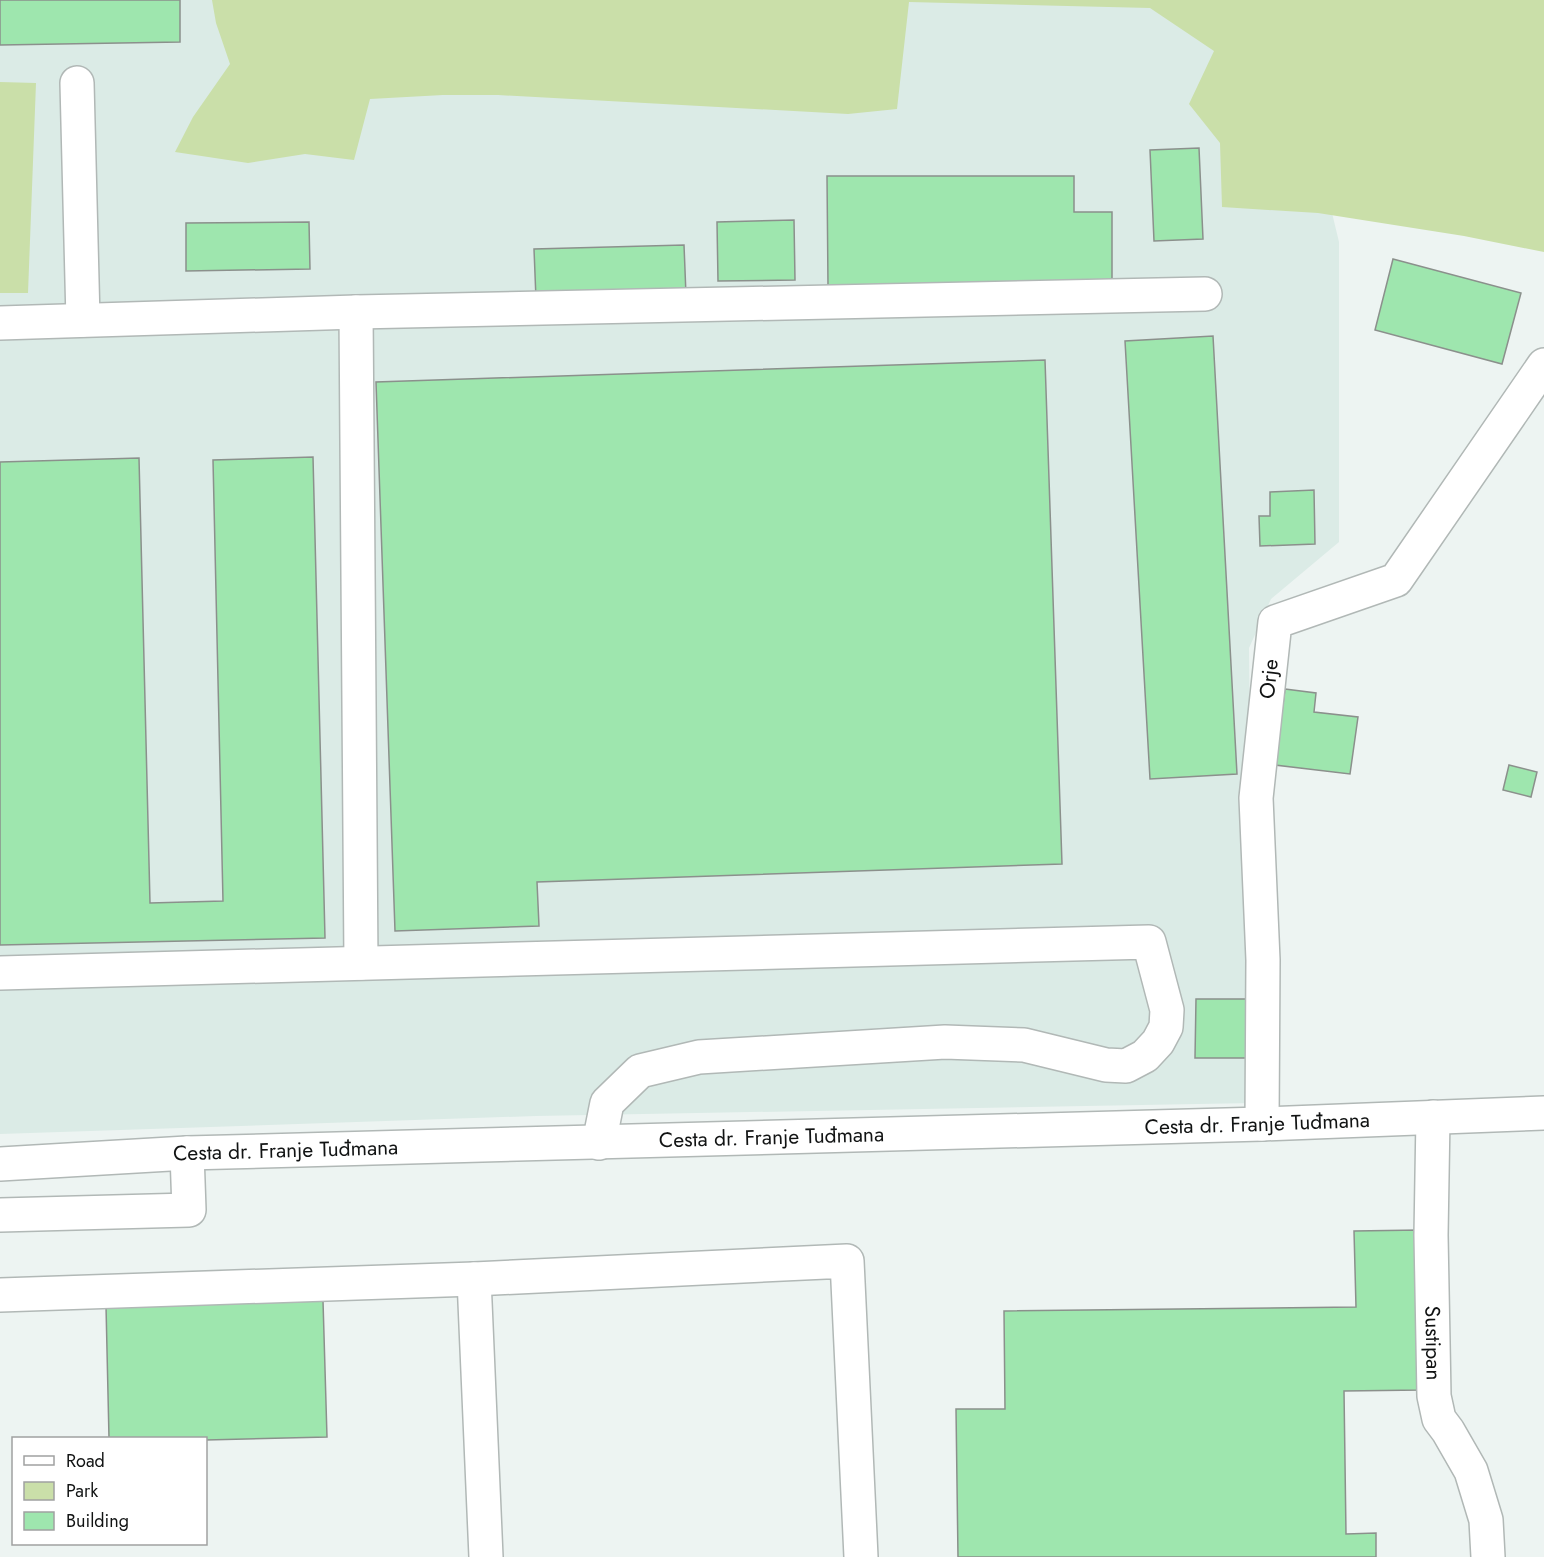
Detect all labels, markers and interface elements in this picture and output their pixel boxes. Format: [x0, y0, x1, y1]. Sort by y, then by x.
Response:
street label: Orje [1252, 657, 1286, 700]
street label: Cesta dr. Franje Tuđmana [1144, 1105, 1370, 1142]
street label: Cesta dr. Franje Tuđmana [658, 1119, 884, 1155]
street label: Cesta dr. Franje Tuđmana [172, 1132, 399, 1169]
street label: Sustipan [1417, 1305, 1449, 1381]
legend [12, 1437, 207, 1545]
text: Road [66, 1448, 105, 1474]
text: Park [66, 1478, 98, 1504]
text: Building [66, 1508, 129, 1534]

